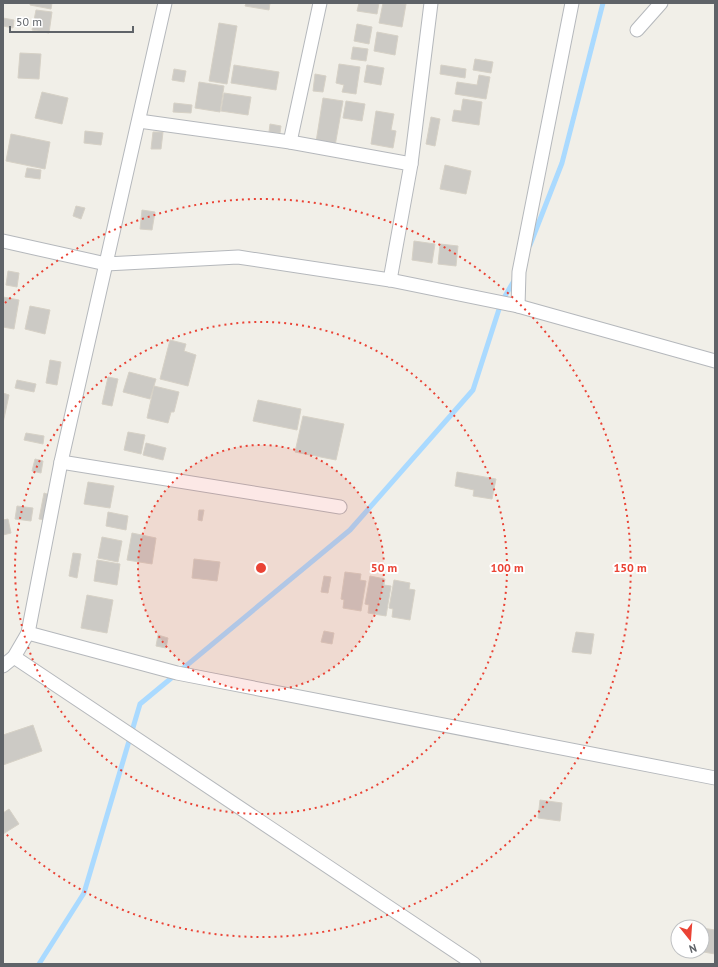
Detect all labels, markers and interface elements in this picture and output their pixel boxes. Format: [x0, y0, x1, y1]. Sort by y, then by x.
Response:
scale bar [10, 8, 133, 34]
text: 50 m [16, 14, 42, 29]
text: 50 m [371, 560, 397, 575]
text: 100 m [490, 560, 524, 575]
text: 150 m [613, 560, 647, 575]
centre of rings [254, 561, 268, 575]
north arrow [670, 919, 710, 959]
text: N [687, 941, 698, 956]

